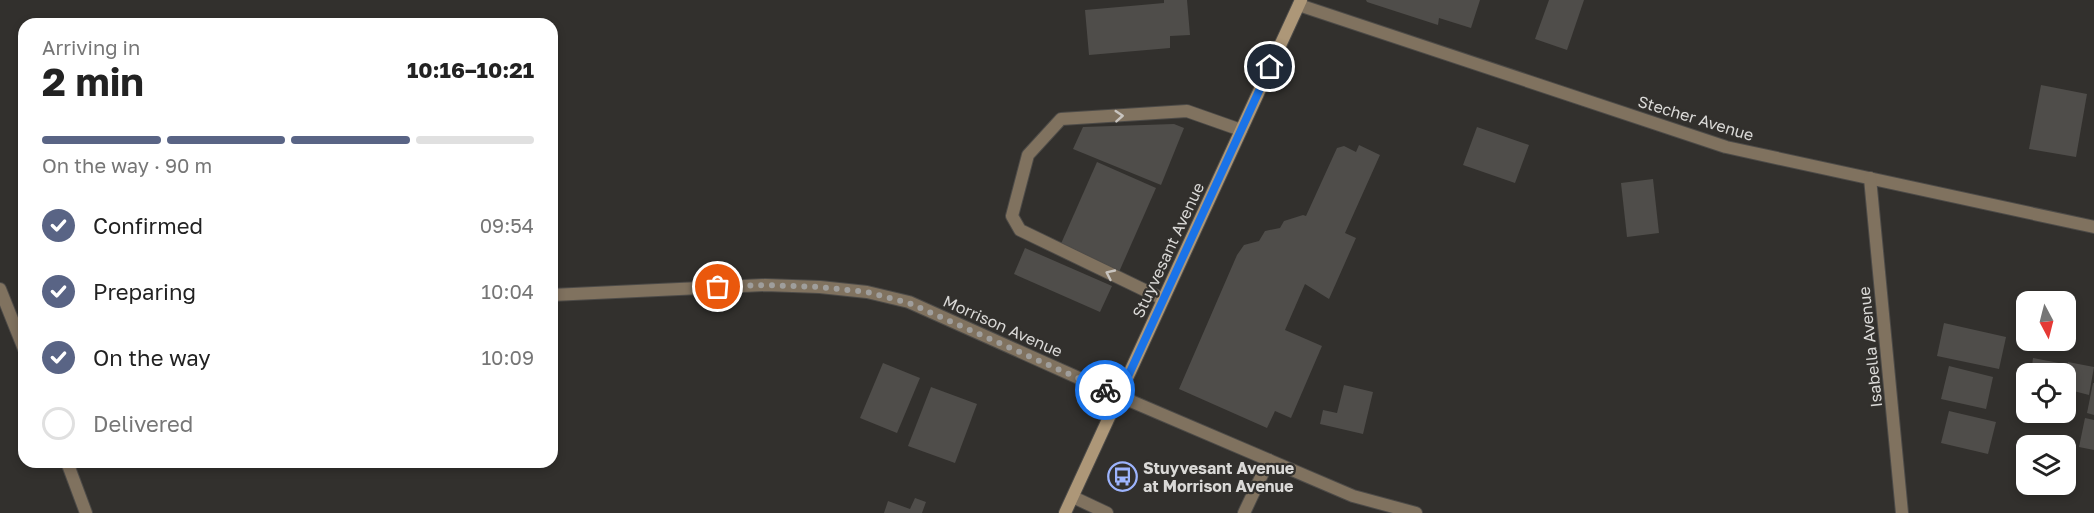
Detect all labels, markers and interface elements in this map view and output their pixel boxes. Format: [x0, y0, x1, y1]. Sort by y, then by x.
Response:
text: Arriving in [42, 35, 140, 59]
pin [1244, 41, 1295, 92]
icon: home [1253, 50, 1286, 83]
text: 10:16–10:21 [407, 56, 534, 83]
text: 2 min [42, 58, 144, 105]
street label: Stecher Avenue [1636, 91, 1756, 145]
one-way arrow [1115, 109, 1124, 122]
text: On the way · 90 m [42, 153, 212, 177]
street label: Stuyvesant Avenue [1128, 179, 1208, 321]
icon: check [42, 209, 75, 242]
text: Confirmed [93, 212, 203, 239]
text: 09:54 [480, 213, 534, 237]
pin [692, 261, 743, 312]
icon: bag [701, 270, 734, 303]
one-way arrow [1105, 270, 1116, 282]
icon: check [42, 275, 75, 308]
text: Preparing [93, 278, 196, 305]
text: 10:04 [481, 279, 534, 303]
street label: Isabella Avenue [1854, 286, 1886, 408]
street label: Morrison Avenue [940, 291, 1066, 361]
north arrow [2016, 291, 2076, 351]
map controls [2016, 291, 2076, 495]
icon: check [42, 341, 75, 374]
text: On the way [93, 344, 211, 371]
text: 10:09 [481, 345, 534, 369]
courier [1075, 360, 1135, 420]
button: locate [2016, 363, 2076, 423]
icon: bike [1089, 374, 1122, 407]
text: Delivered [93, 410, 193, 437]
button: layers [2016, 435, 2076, 495]
place label: Stuyvesant Avenue at Morrison Avenue [1143, 458, 1294, 496]
bus stop icon: Stuyvesant Avenue at Morrison Avenue [1106, 461, 1138, 493]

